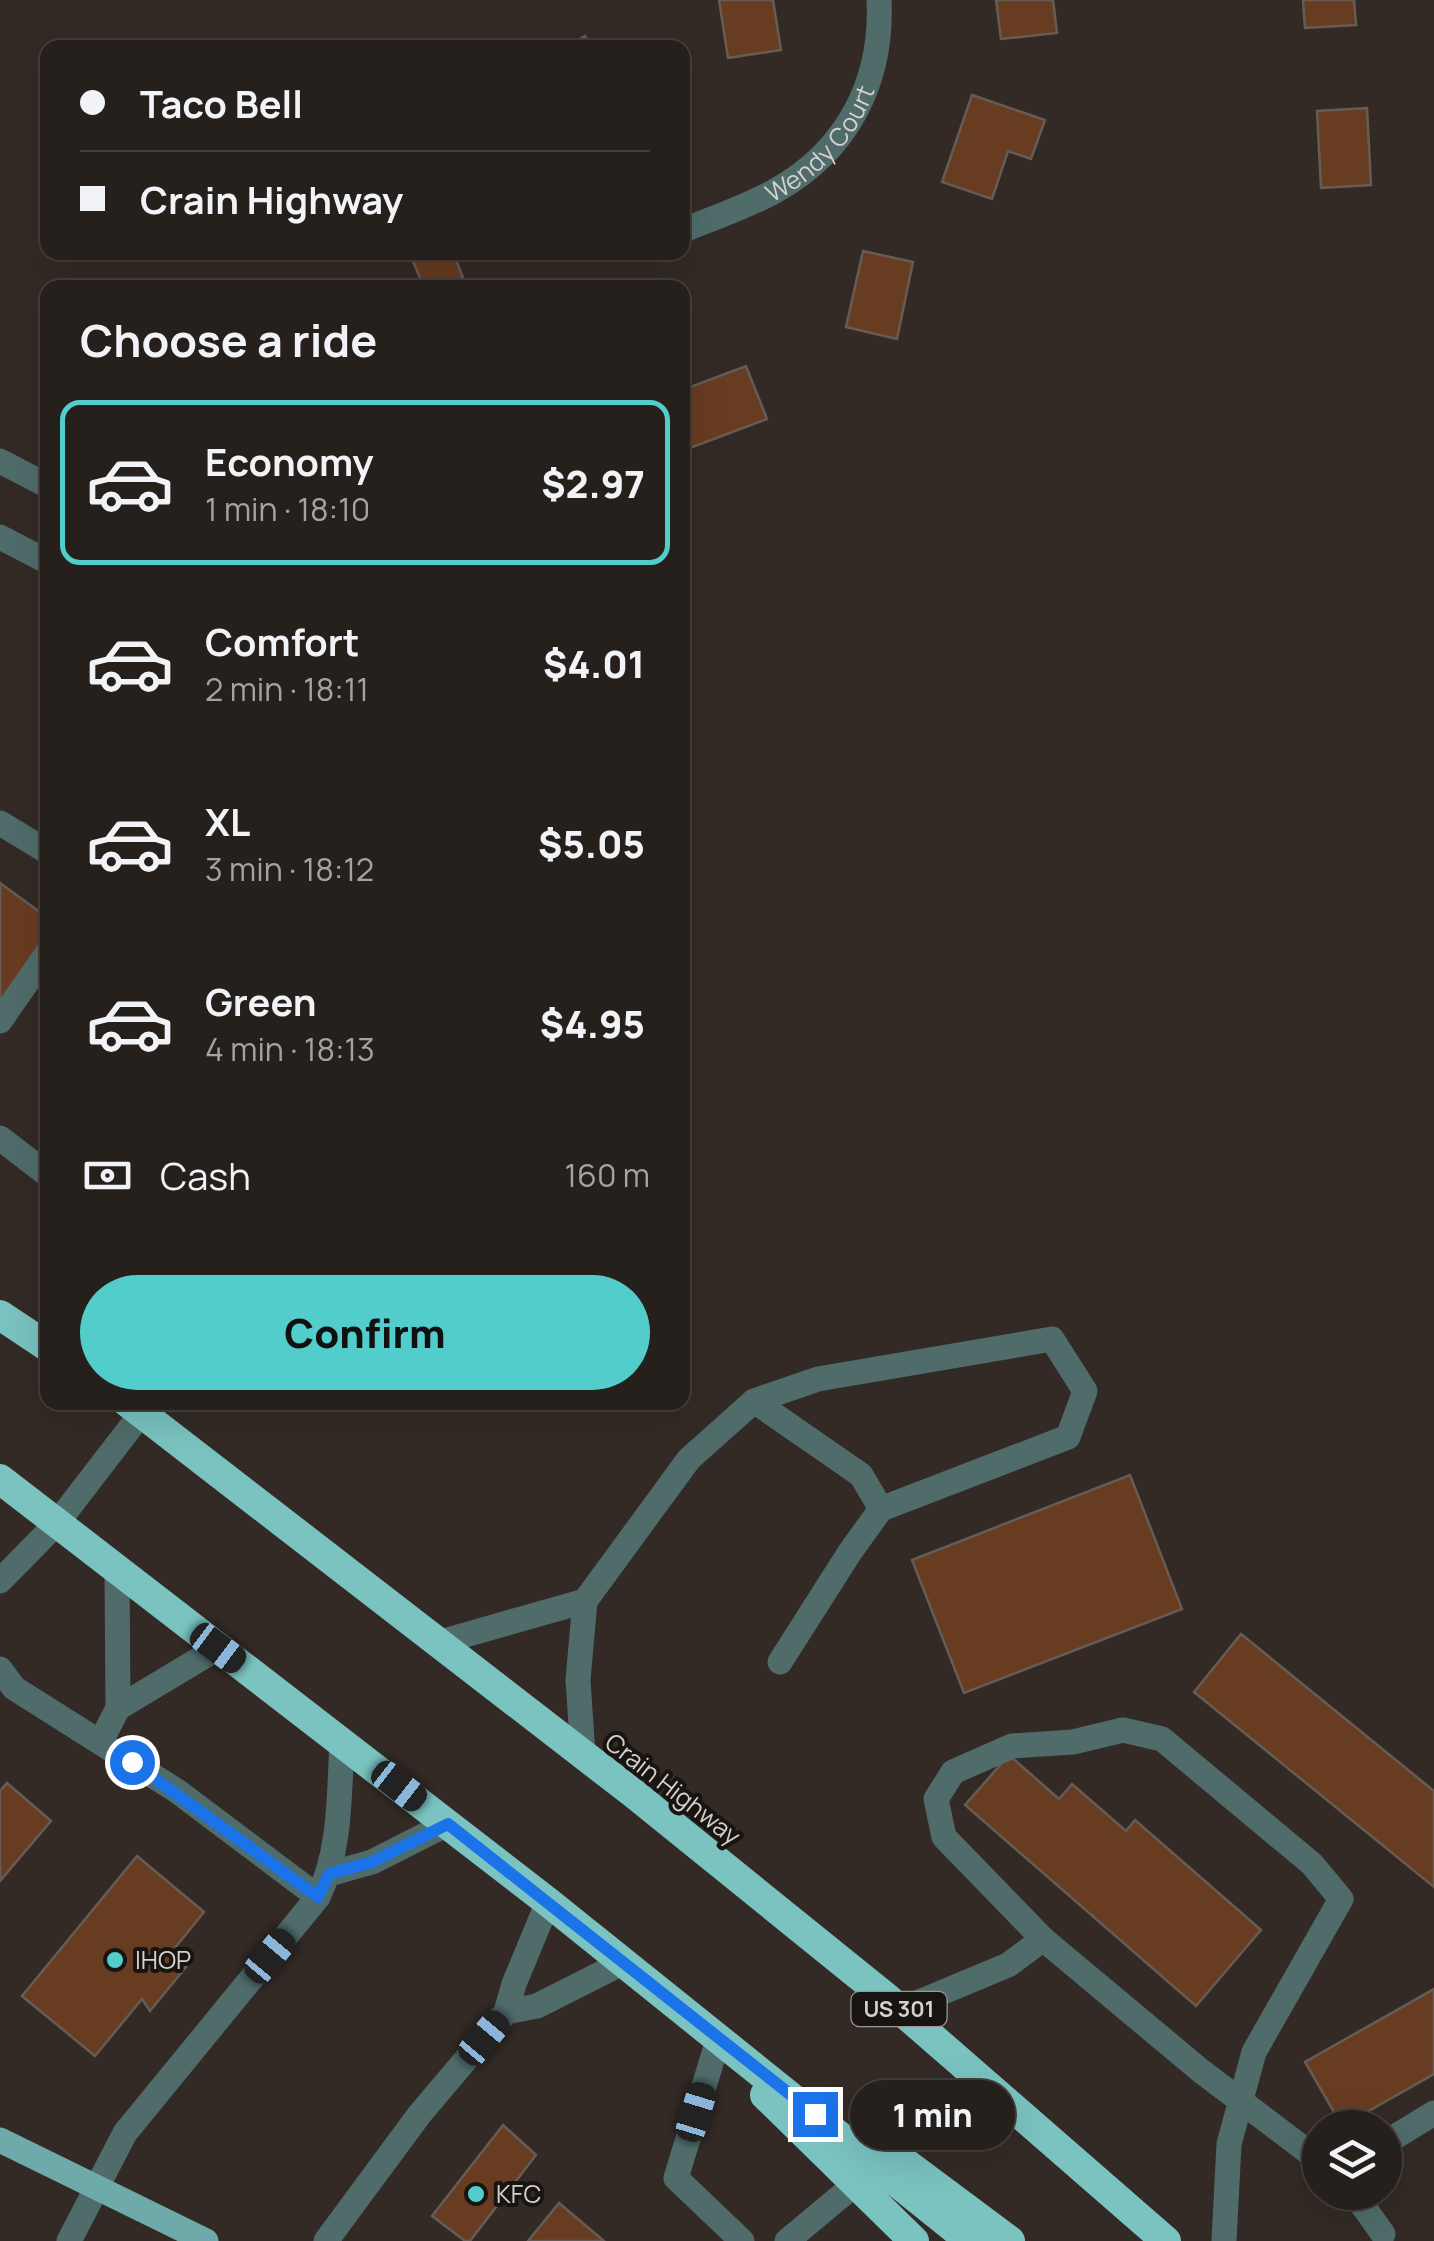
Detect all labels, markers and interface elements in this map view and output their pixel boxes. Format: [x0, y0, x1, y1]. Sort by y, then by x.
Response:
text: Taco Bell [140, 77, 303, 129]
street label: Wendy Court [759, 80, 882, 210]
text: Crain Highway [140, 173, 403, 225]
text: Choose a ride [80, 309, 377, 371]
text: Economy [205, 435, 374, 487]
icon: car [85, 438, 175, 528]
text: $2.97 [541, 457, 645, 509]
text: 1 min · 18:10 [205, 487, 370, 531]
text: Comfort [205, 615, 359, 667]
icon: car [85, 618, 175, 708]
text: $4.01 [543, 637, 645, 689]
text: 2 min · 18:11 [205, 667, 369, 711]
text: XL [205, 795, 250, 847]
icon: car [85, 798, 175, 888]
text: $5.05 [538, 817, 645, 869]
text: 3 min · 18:12 [205, 847, 374, 891]
text: Green [205, 975, 317, 1027]
icon: car [85, 978, 175, 1068]
text: $4.95 [540, 997, 645, 1049]
text: 4 min · 18:13 [205, 1027, 375, 1071]
icon: cash [80, 1148, 135, 1203]
text: Cash [160, 1149, 251, 1201]
text: 160 m [565, 1153, 650, 1197]
button: Confirm [80, 1275, 650, 1390]
car [185, 1618, 251, 1678]
street label: Crain Highway [598, 1725, 748, 1853]
route start [110, 1740, 155, 1785]
car [366, 1756, 432, 1816]
car [239, 1923, 301, 1989]
place label: IHOP [135, 1942, 191, 1977]
marker: IHOP [104, 1949, 126, 1971]
road number: US 301 [852, 1992, 946, 2026]
car [453, 2005, 515, 2071]
car [673, 2079, 719, 2145]
callout: 1 min [850, 2079, 1015, 2149]
route end [793, 2092, 838, 2137]
text: 1 min [892, 2093, 973, 2137]
map controls [1302, 2110, 1402, 2210]
button: layers [1302, 2110, 1402, 2210]
place label: KFC [496, 2176, 541, 2211]
marker: KFC [465, 2183, 487, 2205]

